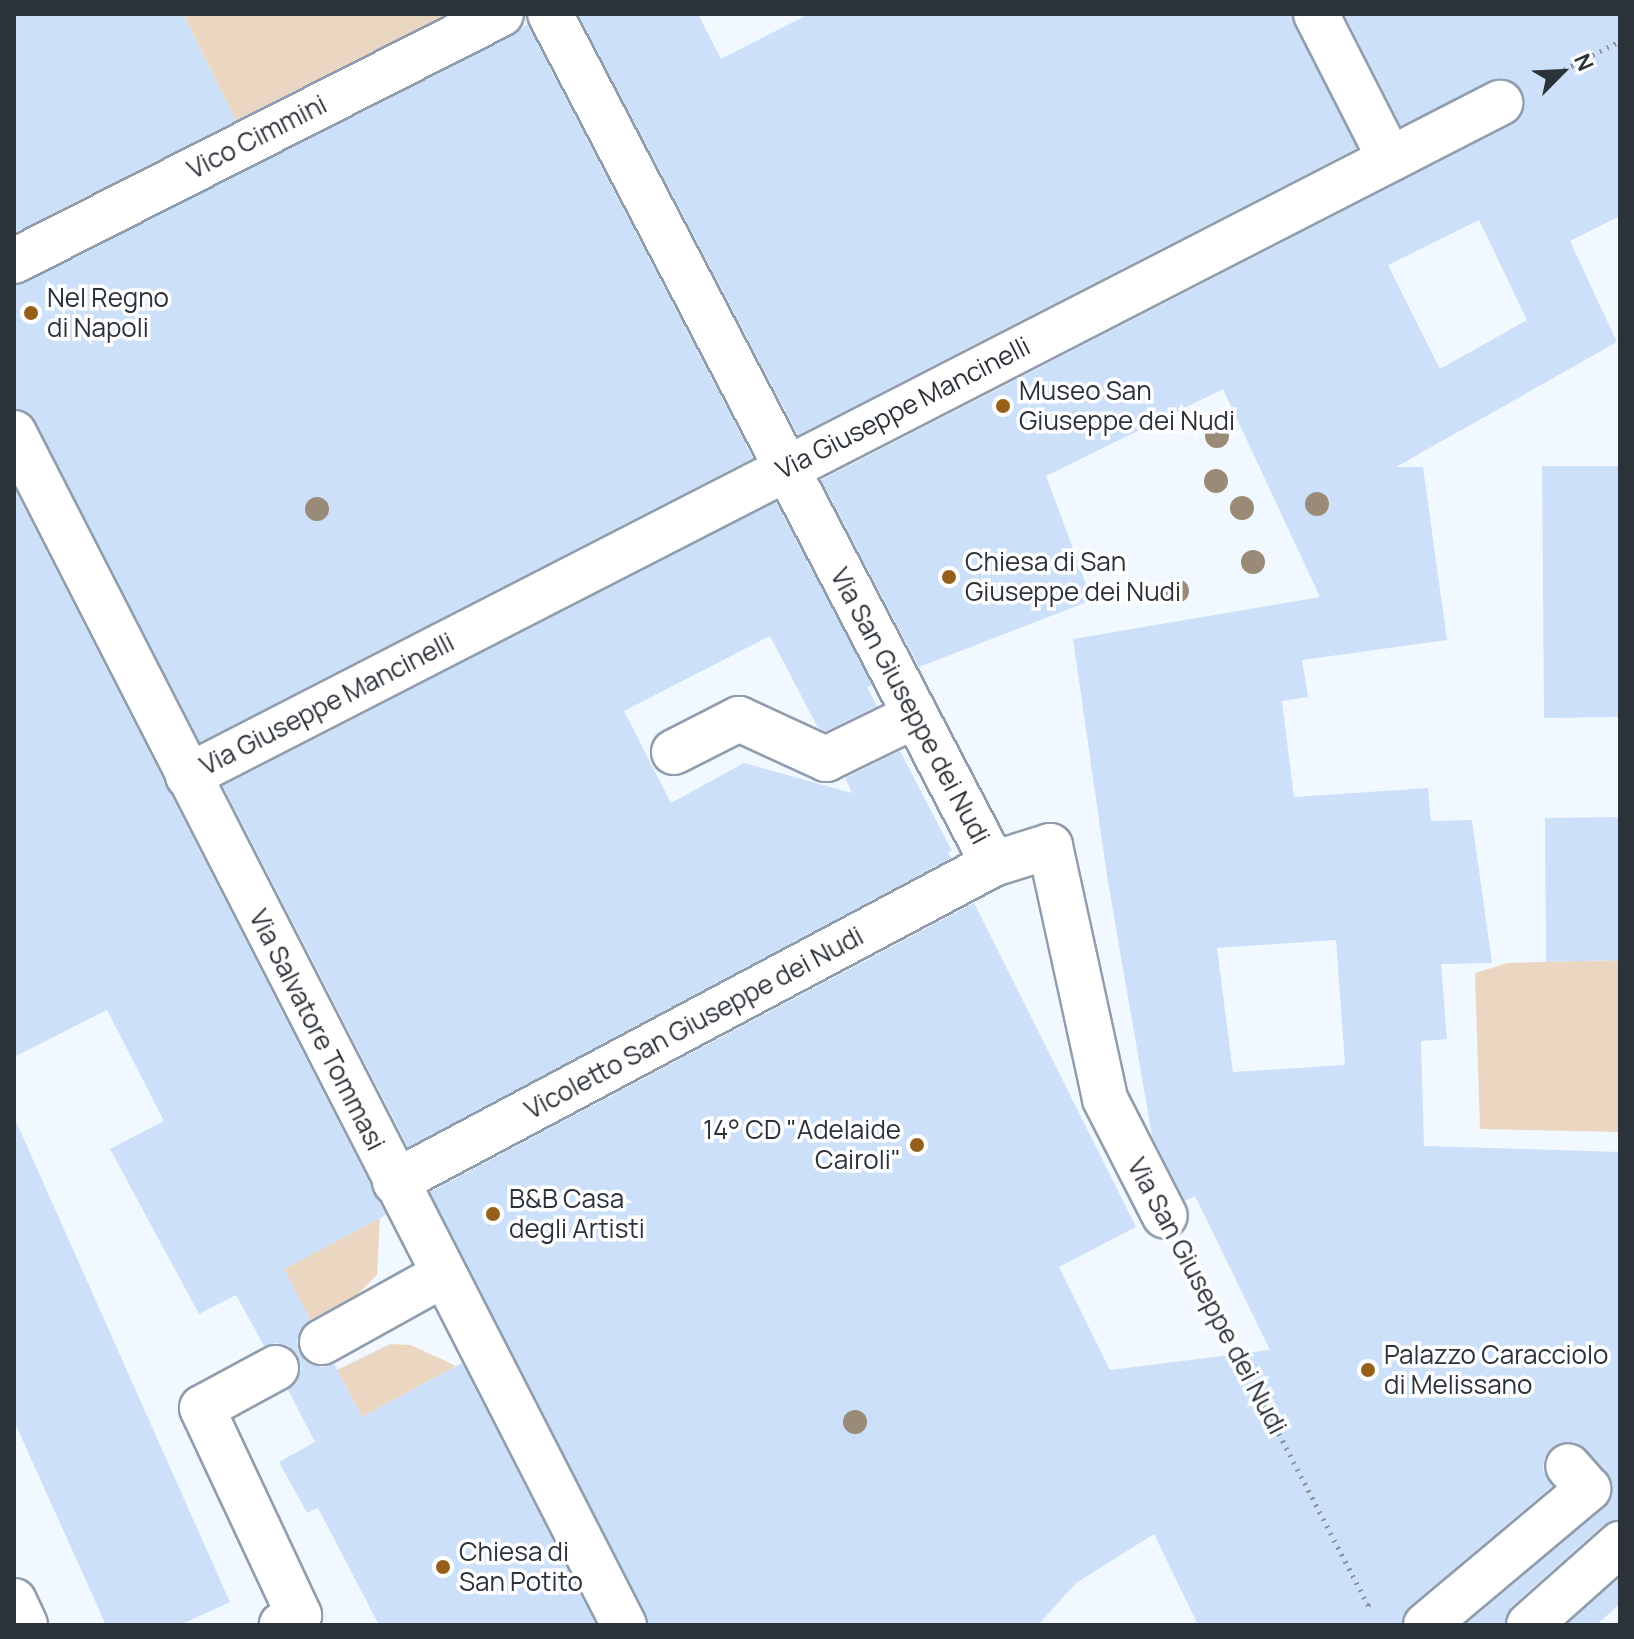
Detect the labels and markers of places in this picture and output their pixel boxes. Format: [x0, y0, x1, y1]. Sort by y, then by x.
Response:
place label: Nel Regno di Napoli [47, 282, 169, 344]
marker: Nel Regno di Napoli [22, 304, 40, 322]
place label: Museo San Giuseppe dei Nudi [1019, 375, 1235, 436]
marker: Museo San Giuseppe dei Nudi [994, 397, 1012, 415]
place label: Chiesa di San Giuseppe dei Nudi [965, 546, 1181, 608]
marker: Chiesa di San Giuseppe dei Nudi [940, 568, 958, 586]
place label: 14° CD "Adelaide Cairoli" [703, 1114, 901, 1176]
marker: 14° CD "Adelaide Cairoli" [908, 1136, 926, 1154]
place label: B&B Casa degli Artisti [509, 1183, 645, 1244]
marker: B&B Casa degli Artisti [484, 1205, 502, 1223]
place label: Palazzo Caracciolo di Melissano [1384, 1339, 1608, 1400]
marker: Palazzo Caracciolo di Melissano [1359, 1361, 1377, 1379]
place label: Chiesa di San Potito [459, 1536, 583, 1598]
marker: Chiesa di San Potito [434, 1558, 452, 1576]

